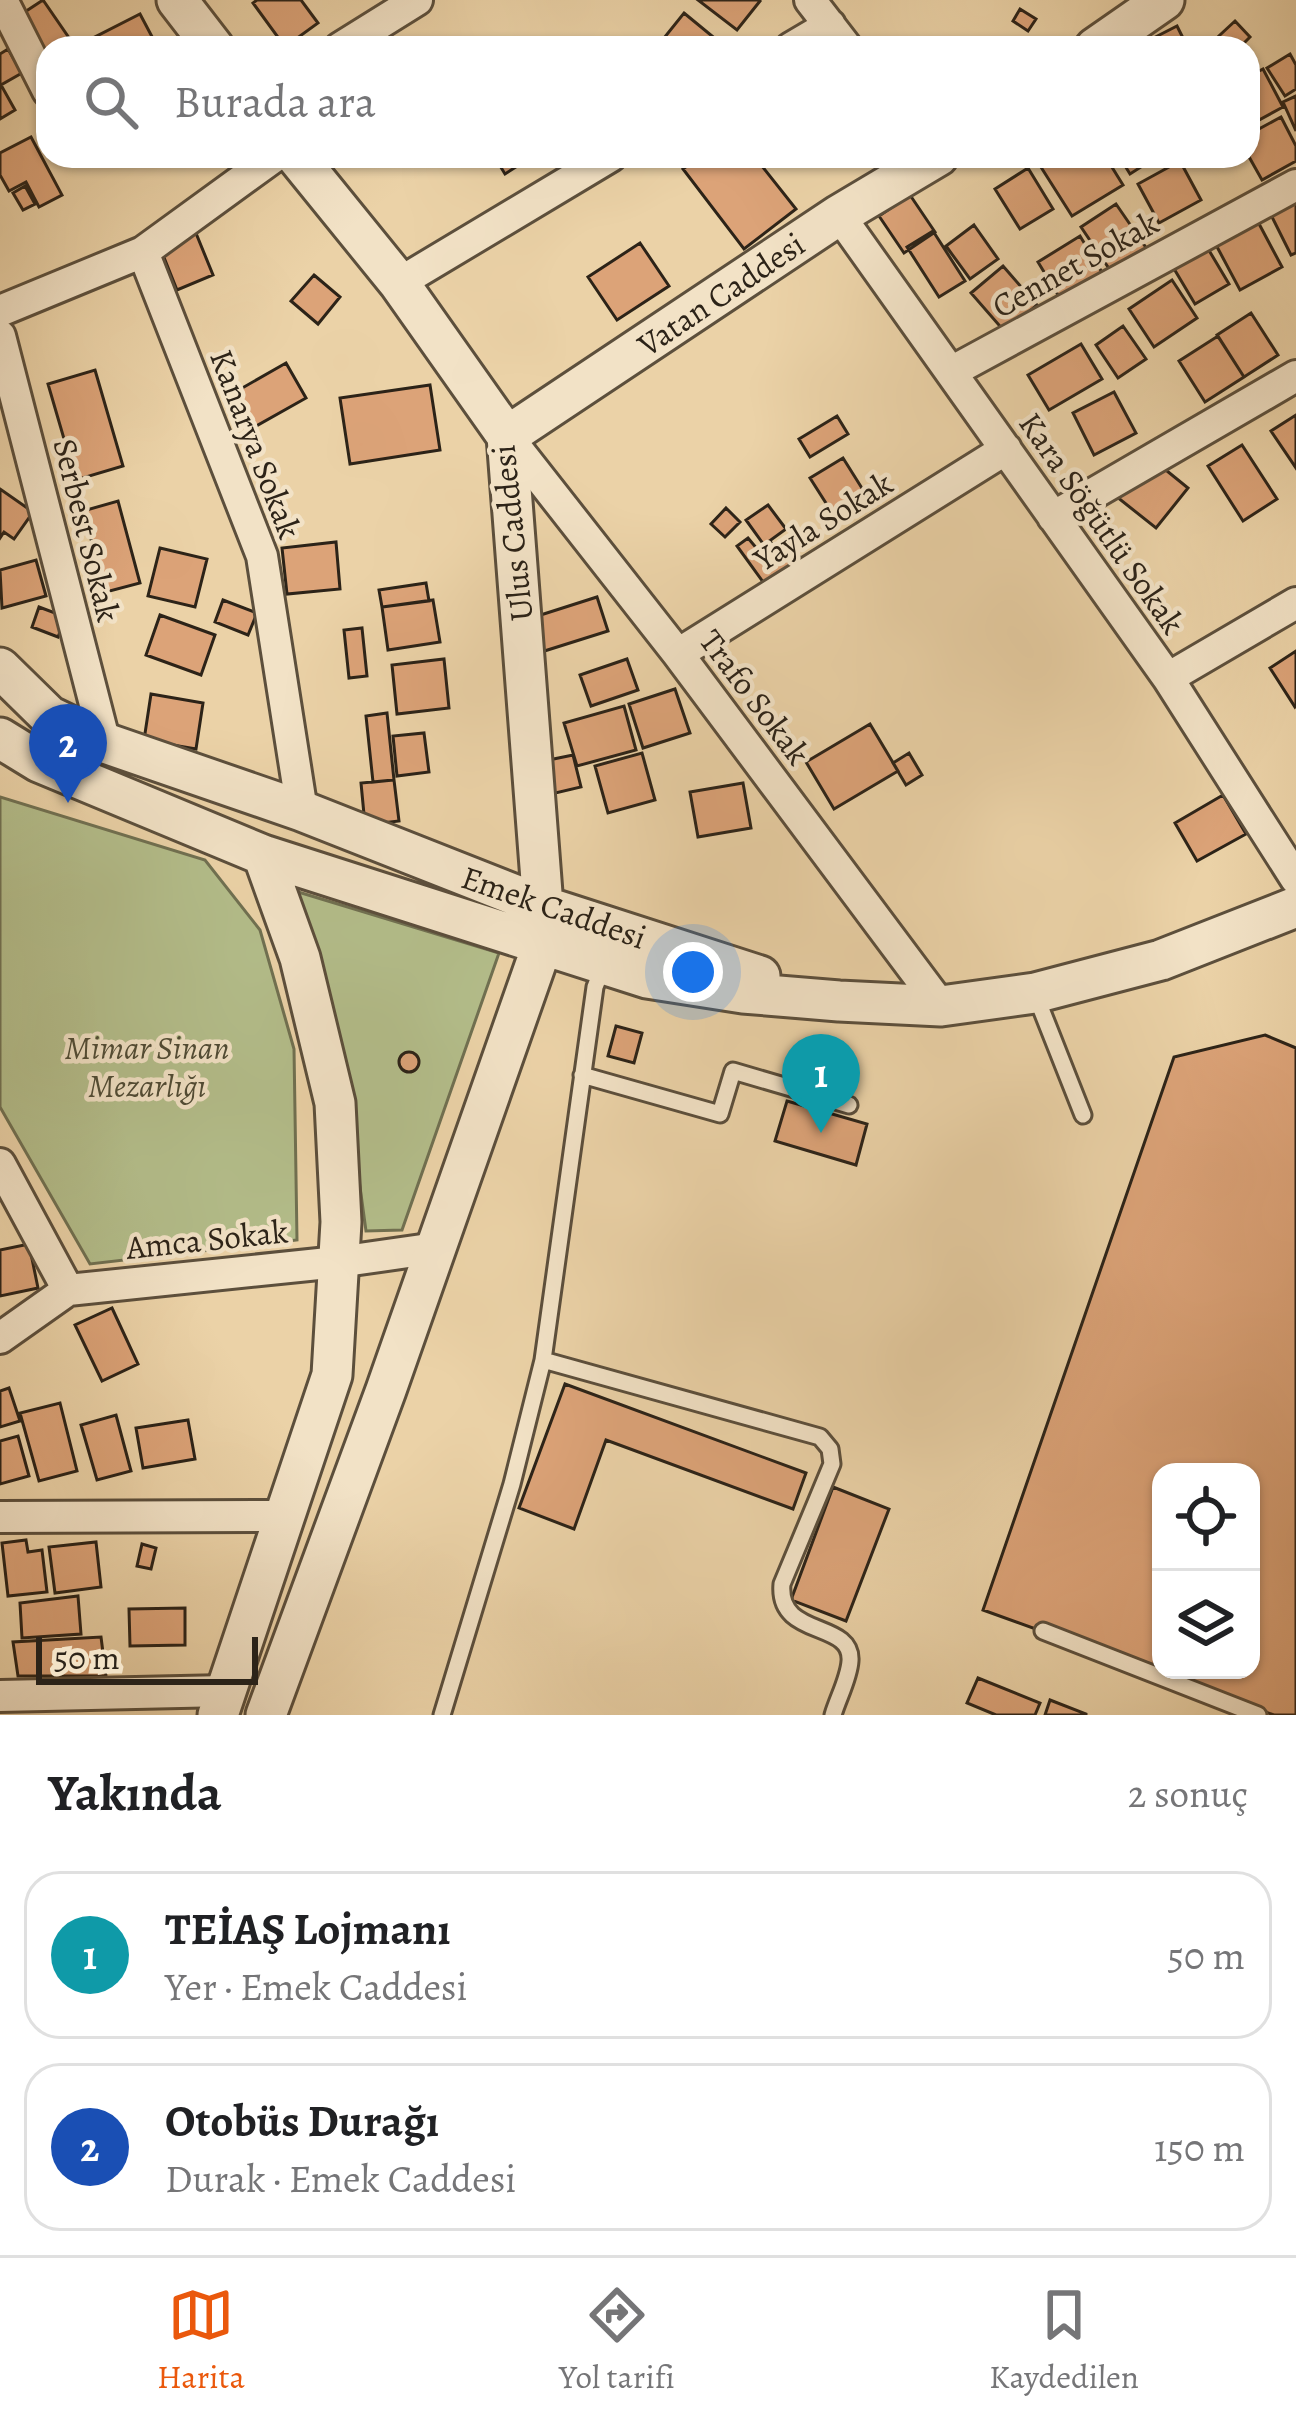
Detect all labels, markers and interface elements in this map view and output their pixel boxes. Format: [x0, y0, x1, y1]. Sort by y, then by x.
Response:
search box [36, 36, 1260, 168]
icon: search [78, 69, 144, 135]
text: Burada ara [174, 71, 376, 133]
street label: Cennet Sokak [984, 200, 1166, 328]
street label: Vatan Caddesi [628, 221, 813, 367]
street label: Kanarya Sokak [199, 343, 313, 545]
street label: Kara Söğütlü Sokak [1008, 403, 1196, 643]
street label: Serbest Sokak [43, 434, 131, 626]
street label: Ulus Caddesi [480, 443, 544, 623]
street label: Yayla Sokak [744, 461, 901, 582]
street label: Trafo Sokak [689, 620, 821, 774]
pin: 2 [29, 704, 107, 803]
street label: Emek Caddesi [456, 854, 652, 960]
your location [663, 942, 723, 1002]
park label: Mimar Sinan Mezarlığı [65, 1025, 229, 1108]
pin: 1 [782, 1034, 860, 1133]
street label: Amca Sokak [123, 1208, 290, 1270]
map controls [1152, 1463, 1260, 1679]
button: locate [1152, 1463, 1260, 1571]
button: layers [1152, 1571, 1260, 1679]
scale bar [36, 1631, 258, 1684]
text: 50 m [54, 1635, 120, 1680]
text: Yakında [48, 1758, 222, 1828]
text: 2 sonuç [1128, 1767, 1248, 1820]
text: TEİAŞ Lojmanı [165, 1898, 451, 1960]
text: 1 [83, 1929, 97, 1982]
text: 50 m [1167, 1929, 1245, 1982]
text: Yer · Emek Caddesi [165, 1960, 468, 2013]
text: Otobüs Durağı [165, 2090, 439, 2152]
text: 2 [81, 2121, 99, 2174]
text: 150 m [1154, 2121, 1245, 2174]
text: Durak · Emek Caddesi [165, 2152, 516, 2205]
tab: Harita [157, 2282, 245, 2399]
tab: Yol tarifi [559, 2282, 675, 2399]
tab: Kaydedilen [989, 2282, 1139, 2399]

